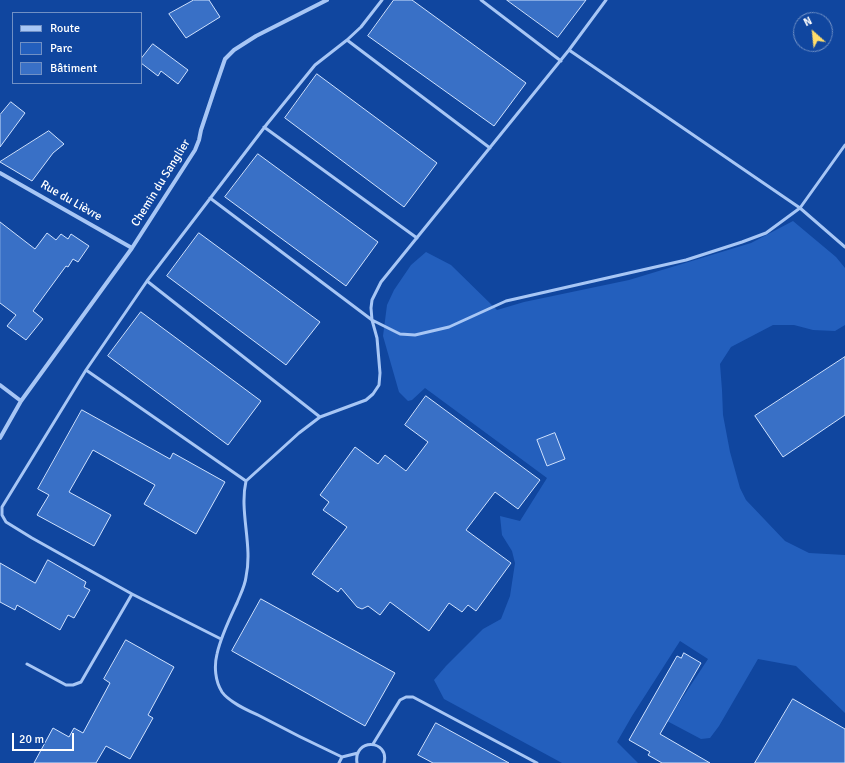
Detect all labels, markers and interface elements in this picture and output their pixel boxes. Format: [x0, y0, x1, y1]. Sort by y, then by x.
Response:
legend [12, 12, 142, 84]
north arrow [793, 12, 833, 52]
text: N [801, 14, 814, 29]
text: Route [50, 21, 80, 36]
text: Parc [50, 41, 72, 56]
text: Bâtiment [50, 61, 97, 76]
street label: Chemin du Sanglier [128, 137, 194, 229]
street label: Rue du Lièvre [38, 178, 104, 224]
scale bar [14, 725, 76, 751]
text: 20 m [19, 732, 44, 747]

